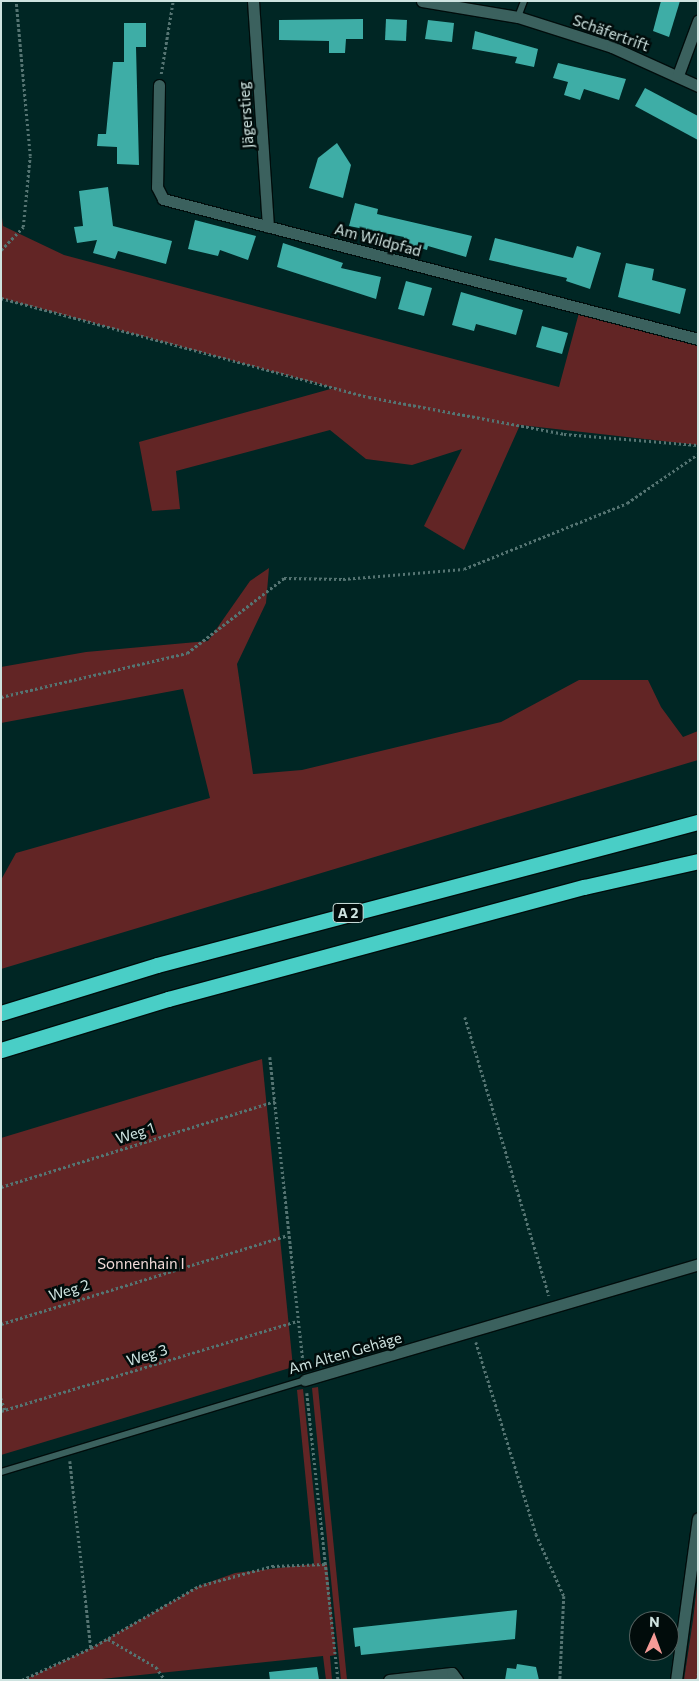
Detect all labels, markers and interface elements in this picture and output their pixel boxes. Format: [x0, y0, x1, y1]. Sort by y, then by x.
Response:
street label: Schäfertrift [570, 11, 652, 55]
street label: Jägerstieg [235, 81, 257, 149]
street label: Am Wildpfad [333, 220, 423, 260]
road number: A 2 [332, 901, 364, 924]
street label: Weg 1 [113, 1118, 157, 1148]
park label: Sonnenhain I [97, 1255, 185, 1273]
street label: Weg 2 [47, 1275, 91, 1305]
street label: Am Alten Gehäge [286, 1328, 404, 1378]
street label: Weg 3 [124, 1340, 170, 1370]
north arrow [629, 1611, 679, 1661]
text: N [649, 1613, 660, 1630]

